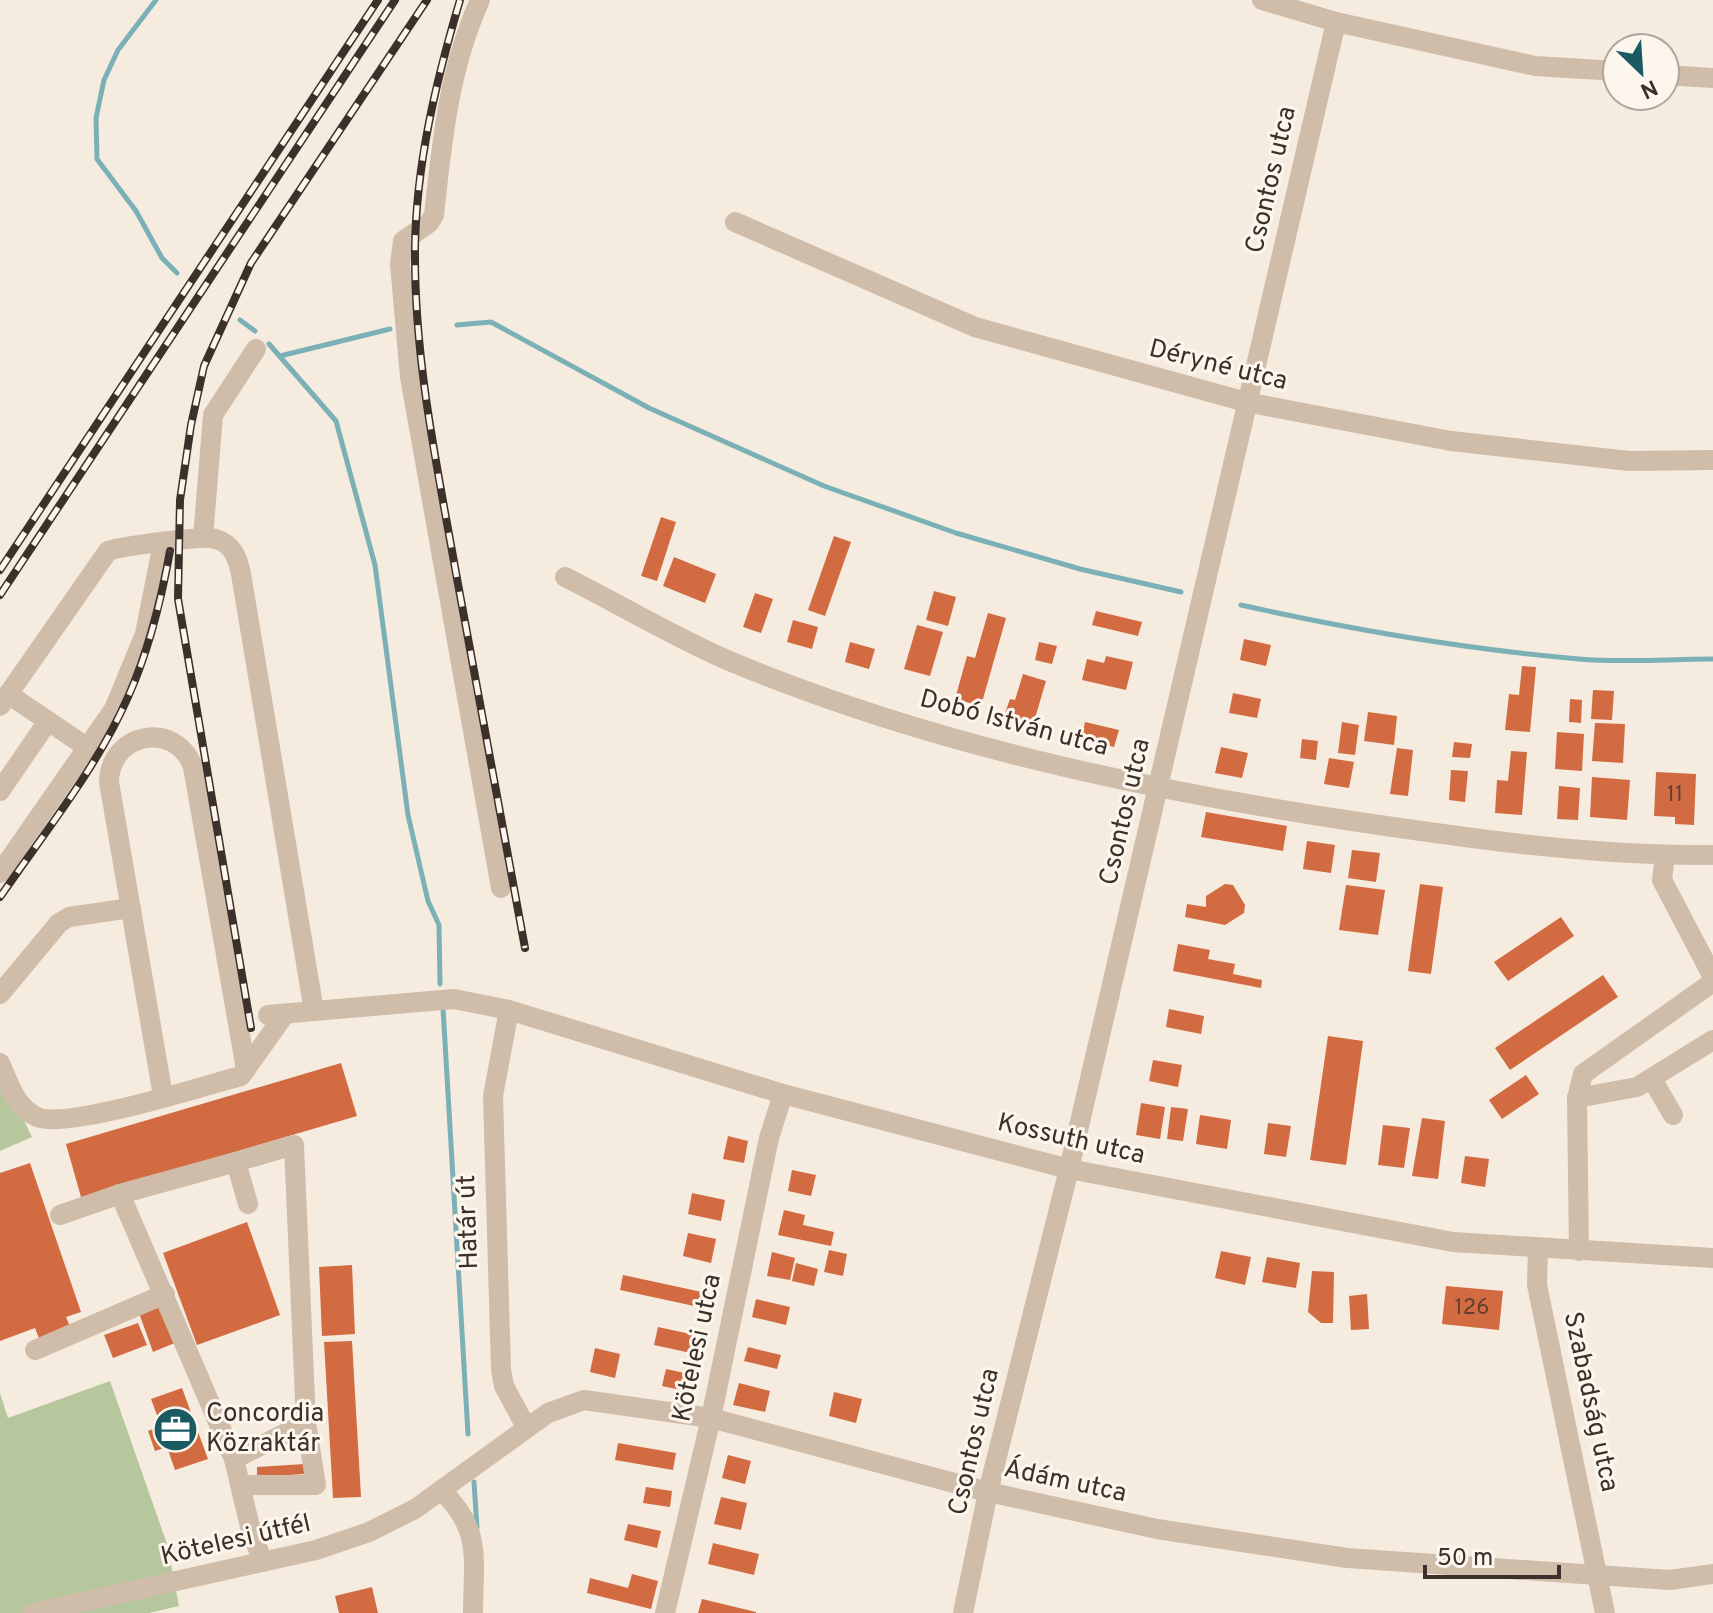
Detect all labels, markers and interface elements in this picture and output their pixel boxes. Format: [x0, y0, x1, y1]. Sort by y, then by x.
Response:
north arrow [1601, 32, 1681, 112]
text: N [1636, 72, 1661, 103]
street label: Csontos utca [1239, 103, 1305, 257]
street label: Déryné utca [1145, 333, 1291, 399]
street label: Dobó István utca [916, 683, 1112, 765]
street label: Csontos utca [1093, 735, 1159, 889]
house number: 11 [1667, 782, 1683, 809]
street label: Kossuth utca [994, 1107, 1148, 1173]
street label: Határ út [451, 1174, 487, 1270]
street label: Kötelesi utca [666, 1271, 730, 1425]
house number: 126 [1455, 1295, 1489, 1322]
street label: Szabadság utca [1555, 1309, 1625, 1495]
street label: Csontos utca [942, 1365, 1008, 1519]
place label: Concordia Közraktár [206, 1398, 324, 1461]
office icon: Concordia Közraktár [151, 1405, 199, 1453]
street label: Ádám utca [1001, 1451, 1130, 1511]
street label: Kötelesi útfél [158, 1508, 314, 1574]
scale bar [1425, 1529, 1559, 1579]
text: 50 m [1437, 1544, 1493, 1574]

